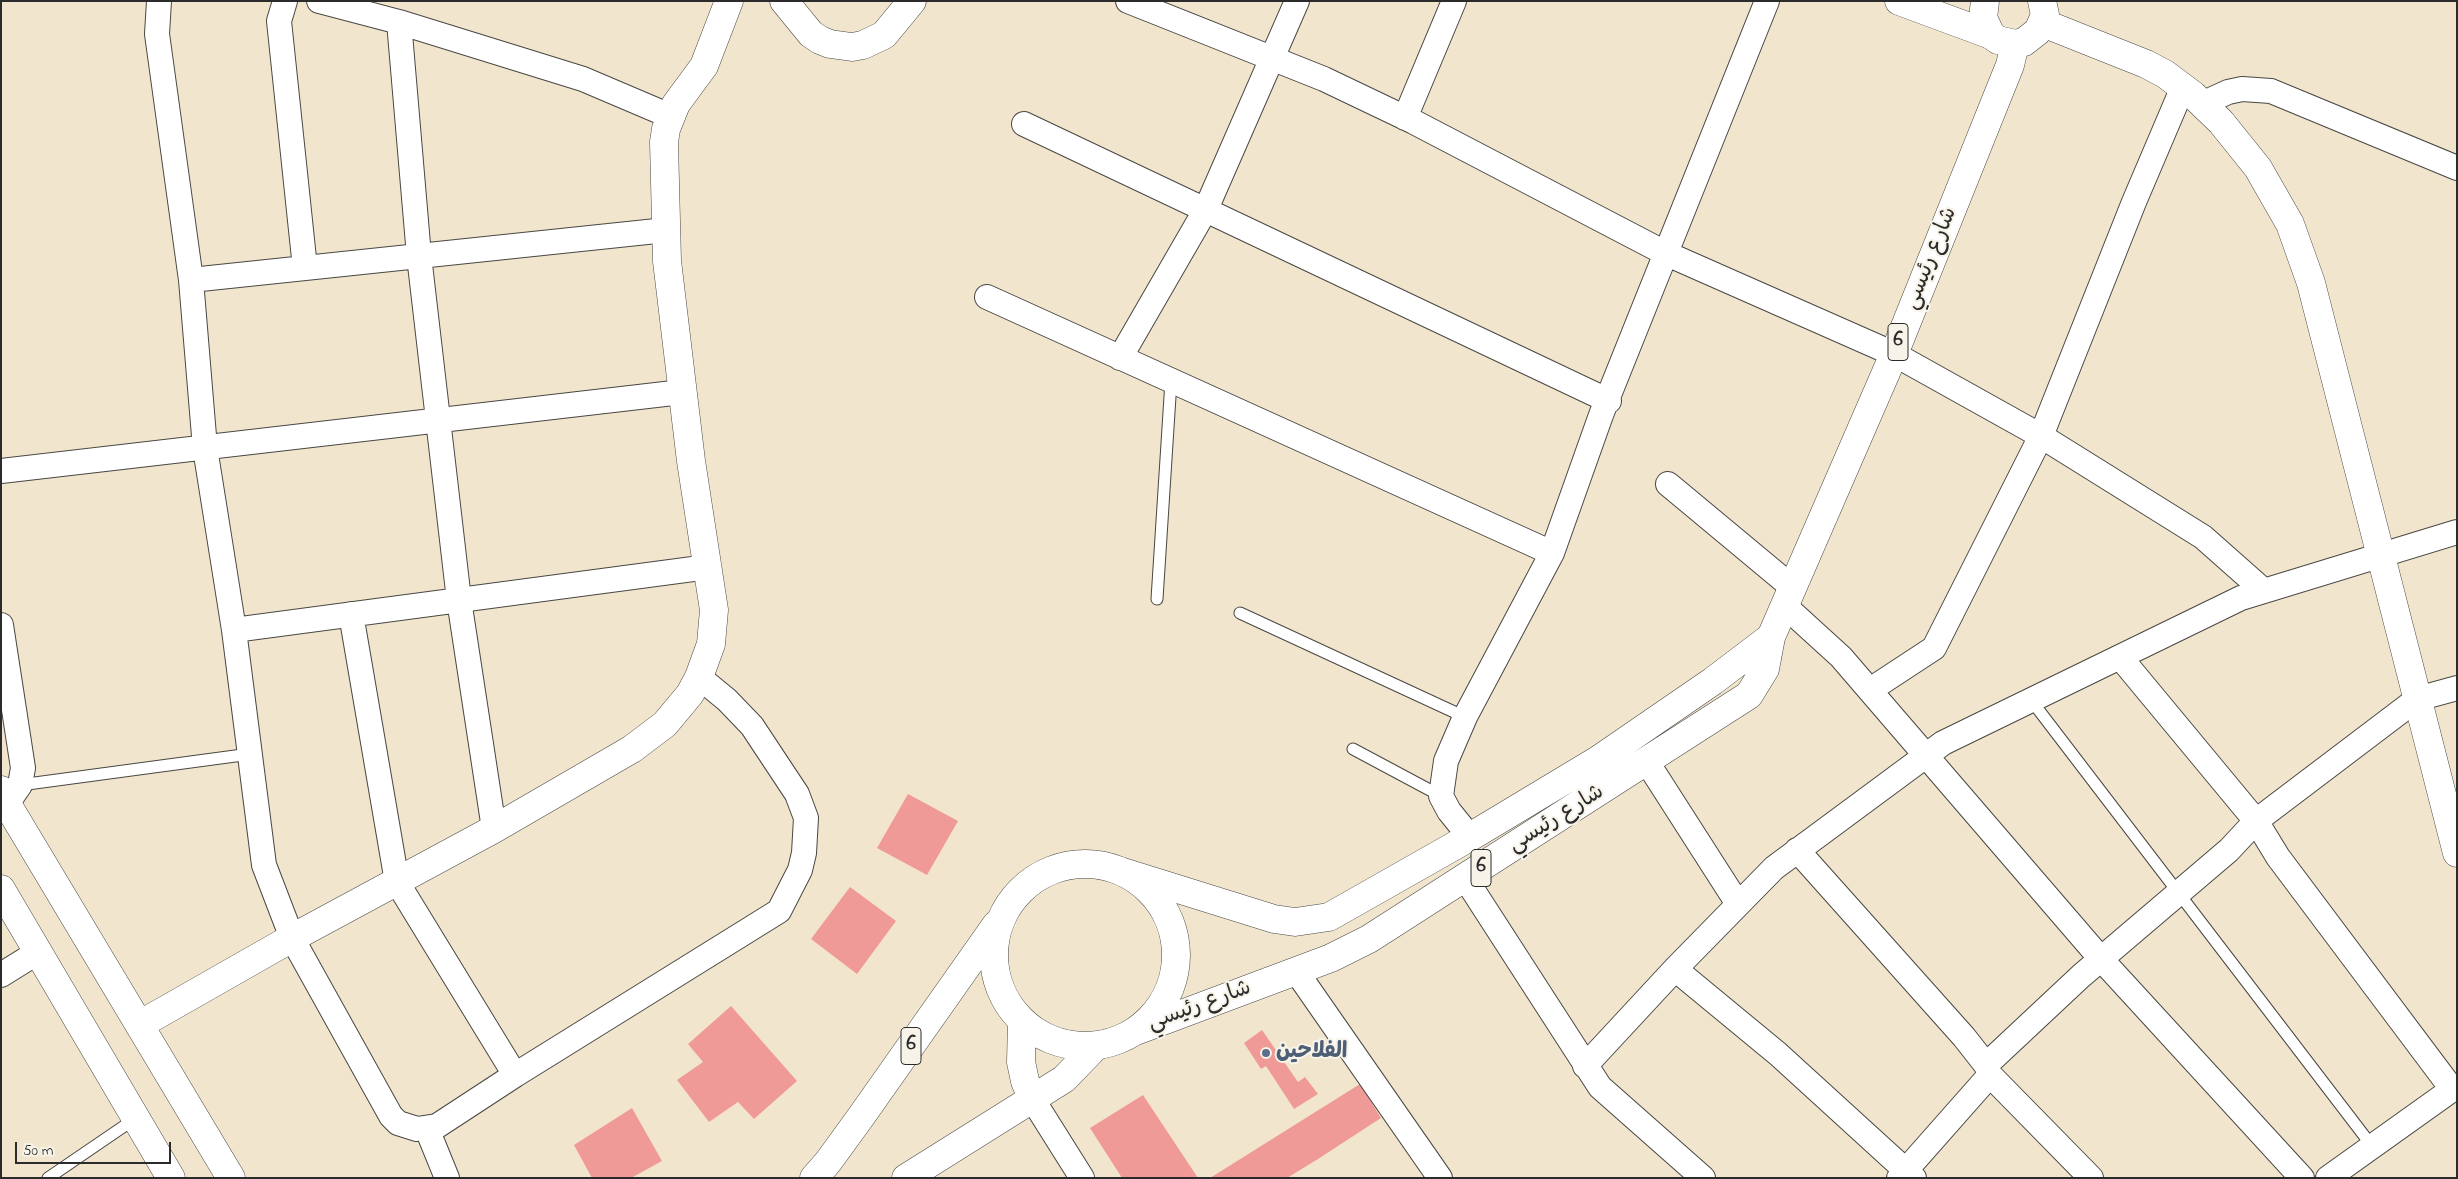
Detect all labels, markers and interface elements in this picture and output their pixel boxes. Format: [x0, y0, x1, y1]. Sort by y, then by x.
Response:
street label: شارع رئيسي [1900, 204, 1964, 314]
road number: 6 [1888, 324, 1908, 361]
street label: شارع رئيسي [1504, 780, 1610, 860]
road number: 6 [1471, 850, 1491, 886]
street label: شارع رئيسي [1145, 976, 1255, 1038]
road number: 6 [901, 1028, 921, 1064]
place label: الفلاحين [1276, 1040, 1348, 1066]
marker: الفلاحين [1260, 1047, 1272, 1059]
scale bar [18, 1132, 174, 1164]
text: 50 m [23, 1140, 53, 1162]

